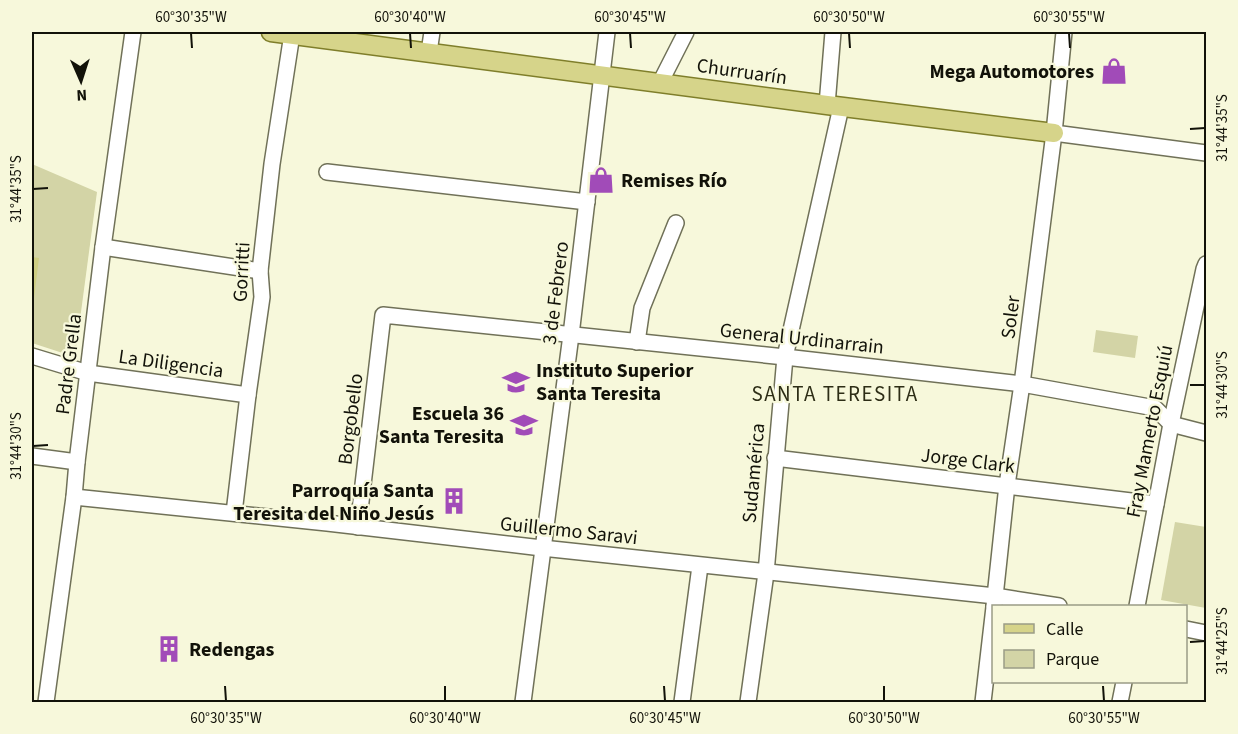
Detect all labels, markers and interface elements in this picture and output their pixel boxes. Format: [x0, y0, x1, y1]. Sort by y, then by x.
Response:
text: 60°30'35"W [155, 7, 227, 28]
text: 60°30'40"W [374, 7, 446, 28]
text: 60°30'45"W [594, 7, 666, 28]
text: 60°30'50"W [813, 7, 885, 28]
text: 60°30'55"W [1033, 7, 1105, 28]
north arrow [51, 51, 111, 111]
street label: Churruarín [695, 52, 789, 92]
shop icon: Mega Automotores [1099, 56, 1129, 86]
place label: Mega Automotores [929, 58, 1094, 86]
text: N [76, 84, 88, 106]
text: 31°44'35"S [1212, 94, 1233, 162]
text: 31°44'35"S [6, 155, 27, 223]
shop icon: Remises Río [586, 165, 616, 195]
place label: Remises Río [621, 167, 727, 195]
street label: 3 de Febrero [536, 240, 576, 346]
street label: Gorritti [226, 241, 258, 303]
street label: Soler [994, 294, 1028, 340]
street label: Padre Grella [49, 312, 89, 416]
street label: General Urdinarrain [718, 316, 885, 362]
street label: Fray Mamerto Esquiú [1119, 342, 1180, 520]
street label: La Diligencia [117, 343, 225, 385]
text: 31°44'30"S [1212, 351, 1233, 419]
place label: Instituto Superior Santa Teresita [536, 357, 693, 408]
school or university icon: Instituto Superior Santa Teresita [501, 367, 531, 397]
street label: Borgobello [331, 372, 370, 466]
district label: SANTA TERESITA [751, 379, 919, 409]
place label: Escuela 36 Santa Teresita [379, 400, 504, 451]
school or university icon: Escuela 36 Santa Teresita [509, 410, 539, 440]
text: 31°44'30"S [6, 412, 27, 480]
street label: Sudamérica [736, 422, 772, 524]
street label: Jorge Clark [919, 441, 1016, 481]
place label: Parroquía Santa Teresita del Niño Jesús [233, 477, 434, 528]
building icon: Parroquía Santa Teresita del Niño Jesús [439, 486, 469, 516]
street label: Guillermo Saravi [499, 510, 639, 552]
legend [992, 605, 1187, 683]
text: 31°44'25"S [1212, 607, 1233, 675]
text: Calle [1046, 617, 1084, 642]
building icon: Redengas [154, 634, 184, 664]
place label: Redengas [189, 636, 275, 664]
text: Parque [1046, 647, 1099, 672]
text: 60°30'35"W [190, 708, 262, 729]
text: 60°30'40"W [409, 708, 481, 729]
text: 60°30'45"W [629, 708, 701, 729]
text: 60°30'50"W [848, 708, 920, 729]
text: 60°30'55"W [1068, 708, 1140, 729]

